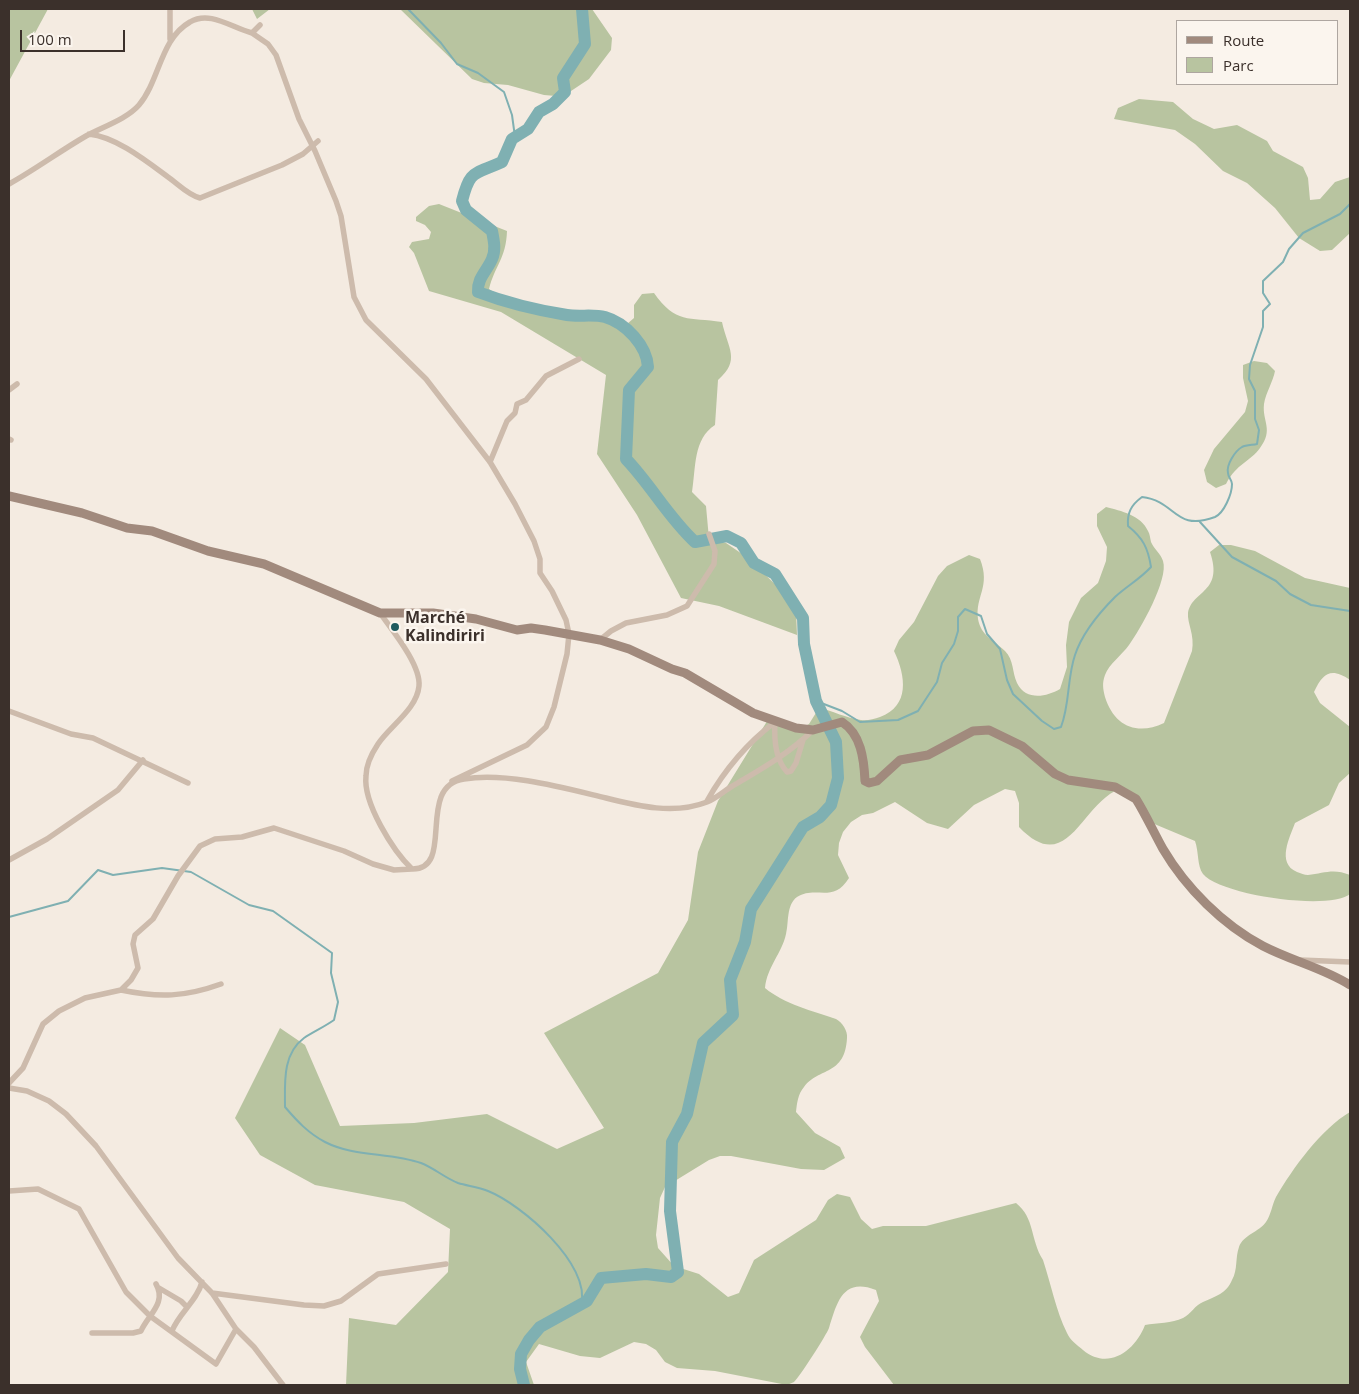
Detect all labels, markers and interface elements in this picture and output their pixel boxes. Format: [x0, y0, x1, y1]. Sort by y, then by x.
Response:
scale bar [22, 20, 128, 52]
legend [1176, 20, 1339, 85]
text: 100 m [28, 29, 72, 49]
text: Route [1223, 30, 1264, 50]
text: Parc [1223, 55, 1254, 75]
place label: Marché Kalindiriri [405, 608, 485, 646]
marker: Marché Kalindiriri [389, 621, 401, 633]

